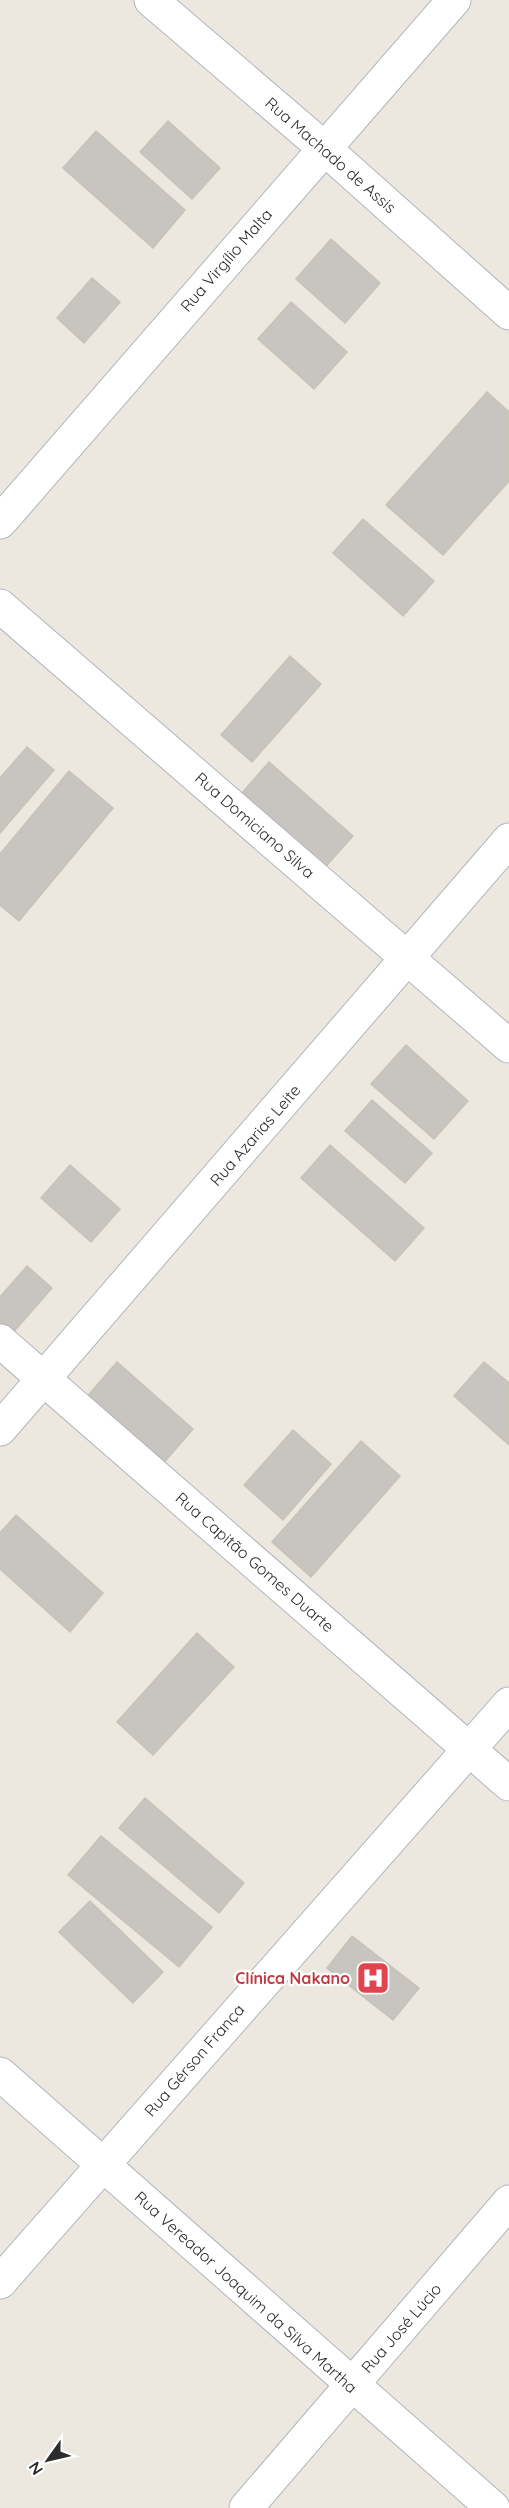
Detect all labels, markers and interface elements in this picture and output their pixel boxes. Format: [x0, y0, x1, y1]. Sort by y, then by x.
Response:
street label: Rua Machado de Assis [261, 93, 401, 217]
street label: Rua Virgílio Malta [176, 204, 276, 316]
street label: Rua Domiciano Silva [191, 768, 319, 882]
street label: Rua Azarias Leite [205, 1080, 305, 1190]
street label: Rua Capitão Gomes Duarte [172, 1488, 338, 1636]
hospital icon: Clínica Nakano [355, 1960, 391, 1996]
place label: Clínica Nakano [235, 1968, 350, 1988]
street label: Rua Gérson França [140, 2000, 248, 2120]
street label: Rua Vereador Joaquim da Silva Martha [131, 2187, 361, 2397]
street label: Rua José Lúcio [357, 2279, 445, 2377]
north arrow [18, 2430, 78, 2490]
text: N [24, 2458, 47, 2479]

